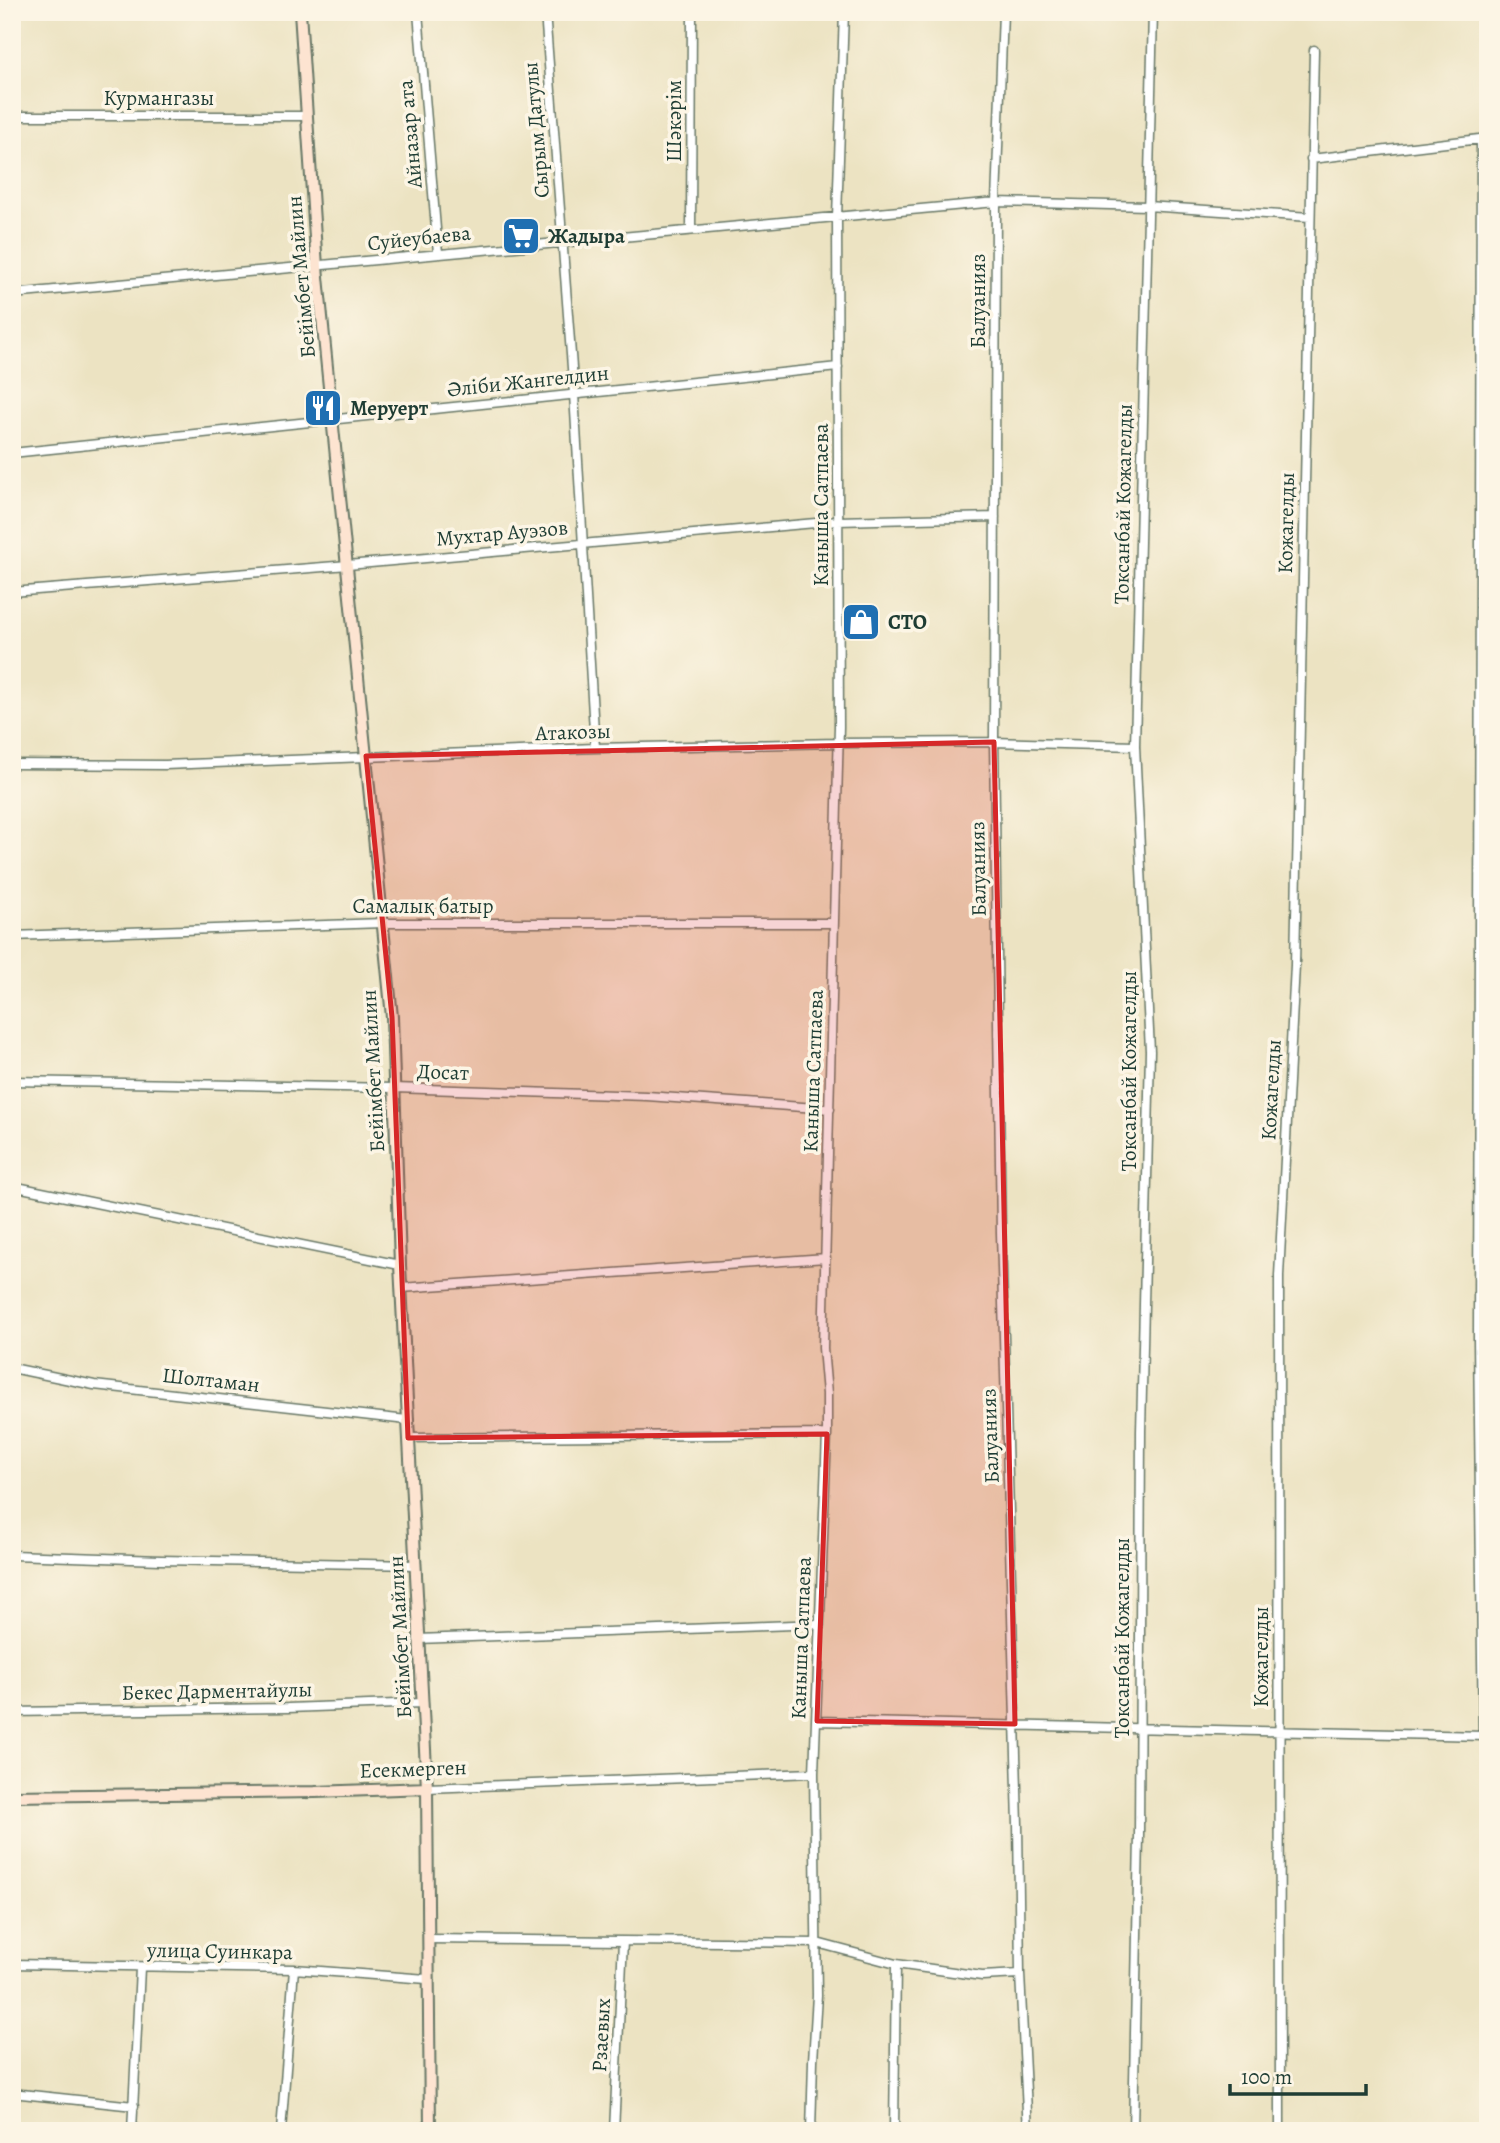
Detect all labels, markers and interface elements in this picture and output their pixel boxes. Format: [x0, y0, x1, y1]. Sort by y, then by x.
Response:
street label: Сырым Датулы [516, 61, 556, 199]
street label: Айназар ата [391, 78, 429, 190]
street label: Шәкәрім [660, 80, 688, 162]
street label: Курмангазы [104, 84, 214, 112]
street label: Бейімбет Майлин [280, 195, 322, 359]
supermarket icon: Жадыра [500, 215, 542, 257]
street label: Суйеубаева [366, 219, 472, 257]
place label: Жадыра [548, 222, 625, 250]
street label: Балуанияз [964, 253, 992, 349]
street label: Әліби Жангелдин [446, 359, 610, 403]
restaurant icon: Меруерт [302, 387, 344, 429]
place label: Меруерт [350, 394, 429, 422]
street label: Токсанбай Кожагелды [1107, 404, 1139, 604]
street label: Каныша Сатпаева [807, 423, 835, 587]
street label: Кожагелды [1271, 472, 1301, 574]
street label: Мухтар Ауэзов [435, 513, 569, 553]
shop icon: CTO [840, 601, 882, 643]
place label: CTO [888, 608, 927, 636]
street label: Атакозы [534, 717, 611, 747]
street label: Балуанияз [963, 821, 993, 917]
street label: Самалық батыр [352, 892, 494, 920]
street label: Токсанбай Кожагелды [1115, 971, 1143, 1171]
street label: Бейімбет Майлин [355, 989, 391, 1153]
street label: Каныша Сатпаева [796, 989, 830, 1153]
street label: Кожагелды [1254, 1039, 1288, 1141]
street label: Досат [417, 1057, 469, 1087]
street label: Шолтаман [161, 1361, 261, 1399]
street label: Балуанияз [974, 1388, 1006, 1484]
street label: Токсанбай Кожагелды [1108, 1538, 1136, 1738]
street label: Бейімбет Майлин [382, 1555, 418, 1719]
street label: Каныша Сатпаева [784, 1556, 818, 1720]
street label: Кожагелды [1247, 1606, 1275, 1708]
street label: Бекес Дарментайулы [121, 1675, 313, 1707]
street label: Eсекмерген [359, 1753, 467, 1785]
street label: улица Суинкара [146, 1936, 293, 1966]
street label: Рзаевых [585, 1997, 617, 2073]
scale bar [1230, 2052, 1367, 2096]
text: 100 m [1241, 2063, 1292, 2091]

